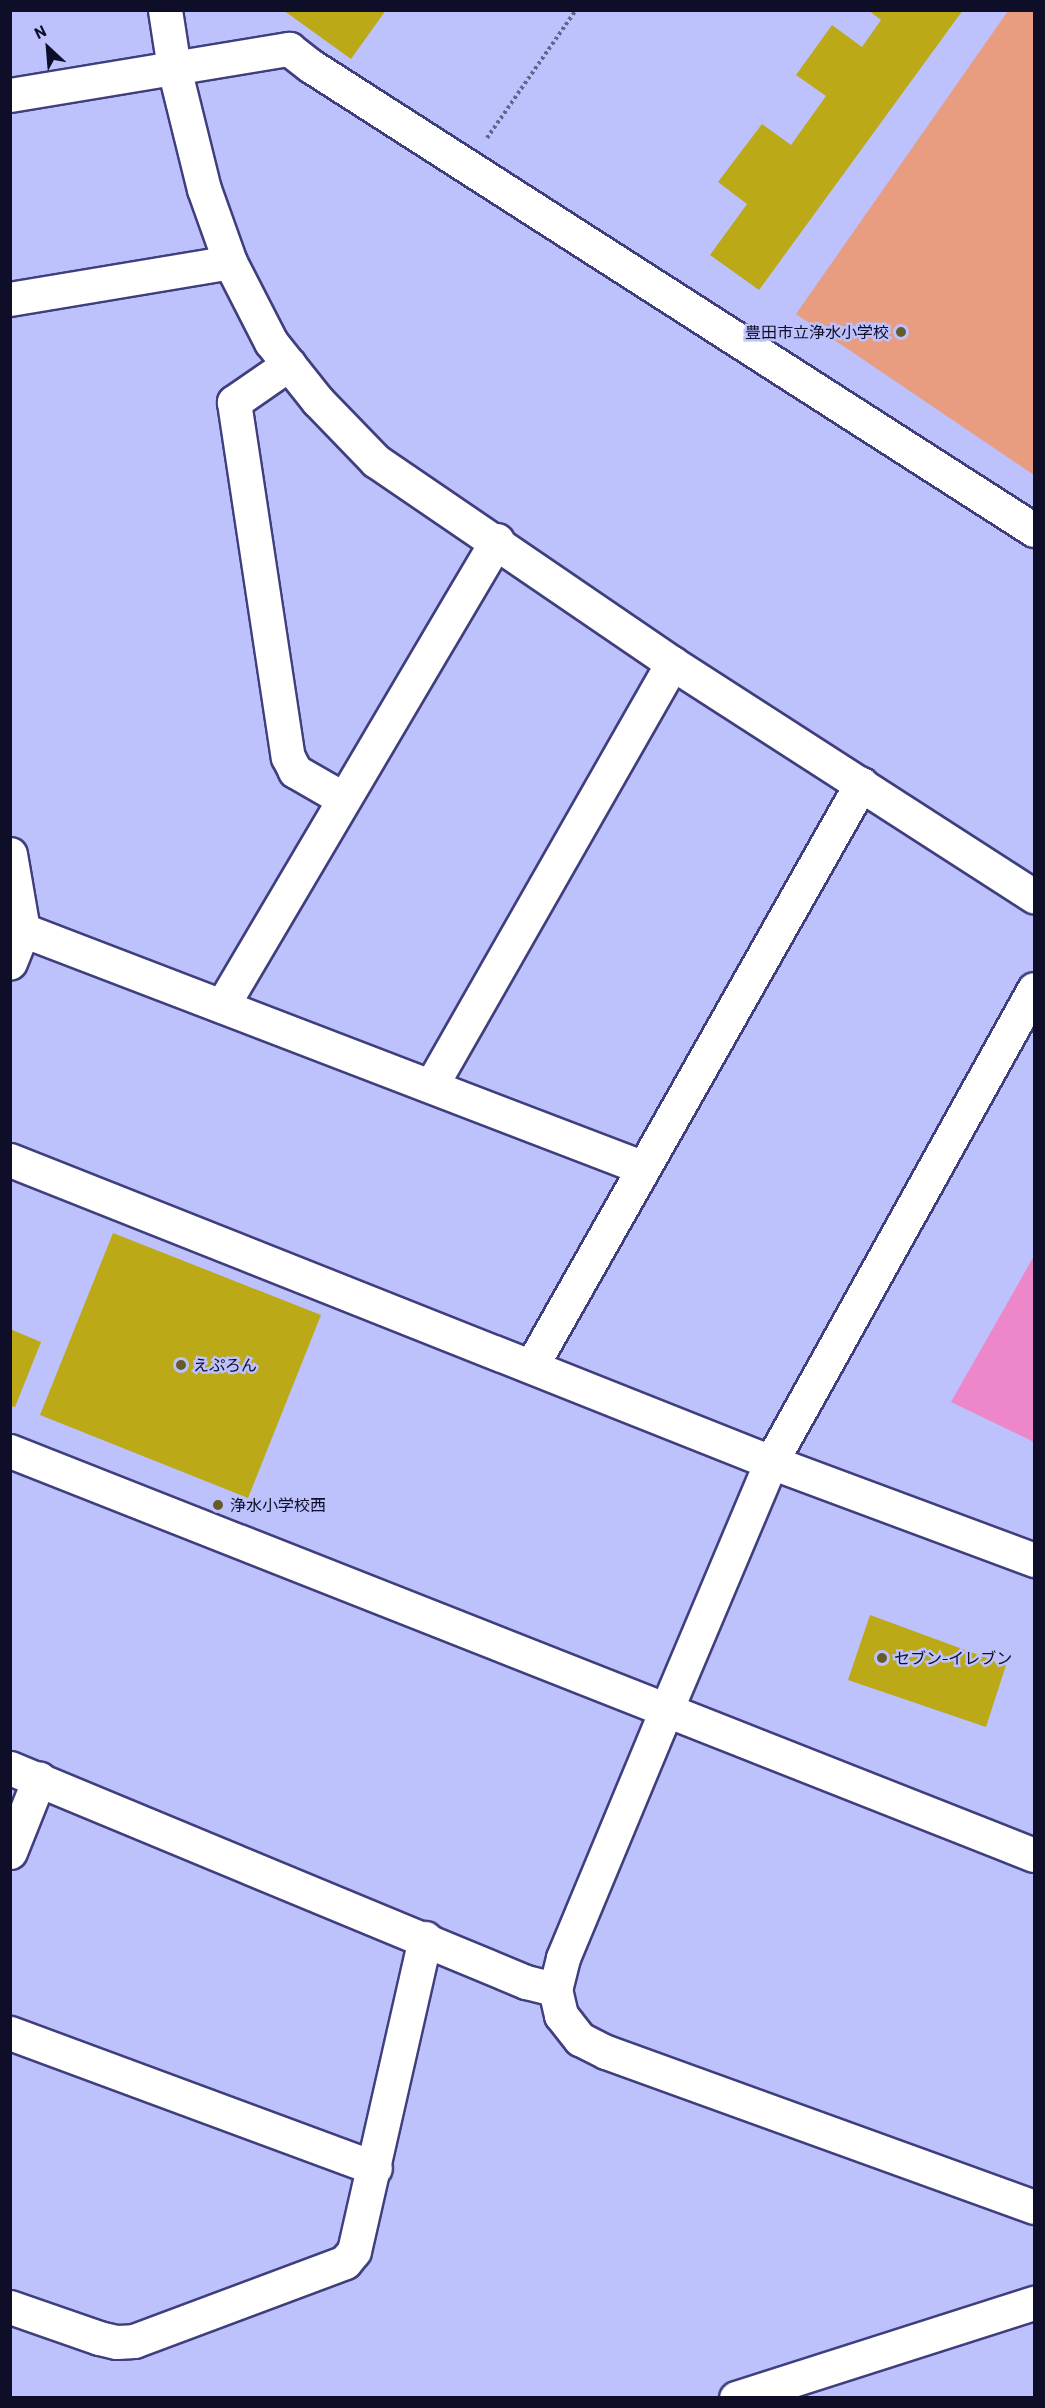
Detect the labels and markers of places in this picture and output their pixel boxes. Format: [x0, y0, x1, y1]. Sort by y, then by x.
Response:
place label: 豊田市立浄水小学校 [745, 322, 889, 342]
marker: 豊田市立浄水小学校 [894, 325, 908, 339]
place label: えぷろん [193, 1355, 257, 1375]
marker: えぷろん [174, 1358, 188, 1372]
place label: 浄水小学校西 [230, 1495, 326, 1515]
marker: 浄水小学校西 [211, 1498, 225, 1512]
place label: セブン-イレブン [894, 1648, 1012, 1668]
marker: セブン-イレブン [875, 1651, 889, 1665]

